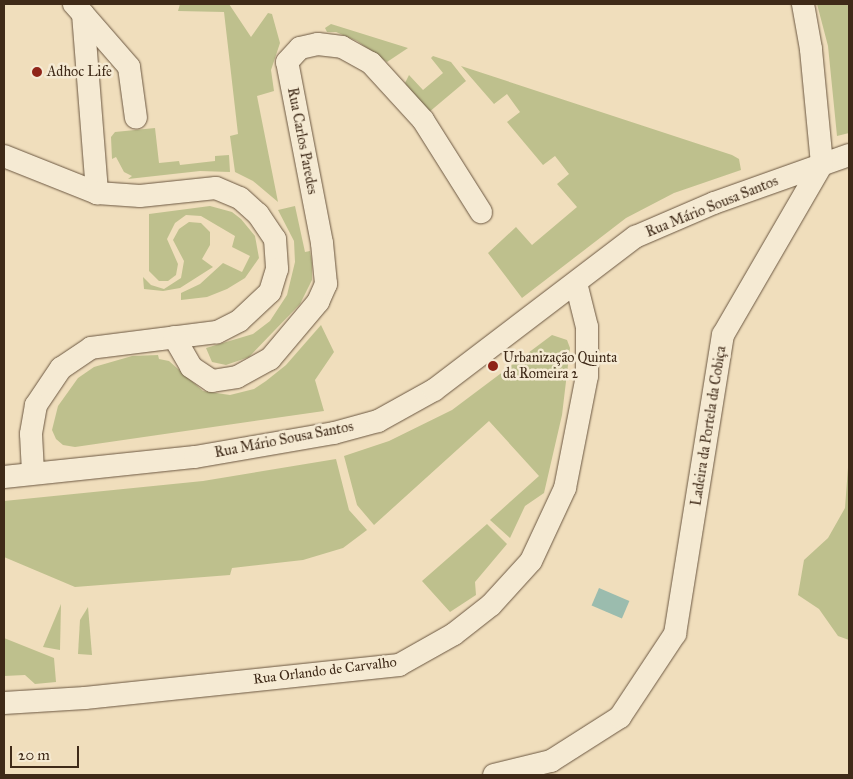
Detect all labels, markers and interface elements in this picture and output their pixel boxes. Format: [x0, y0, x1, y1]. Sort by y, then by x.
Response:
place label: Adhoc Life [47, 64, 112, 80]
marker: Adhoc Life [31, 66, 43, 78]
street label: Rua Carlos Paredes [283, 86, 321, 196]
street label: Rua Mário Sousa Santos [643, 173, 781, 241]
street label: Ladeira da Portela da Cobiça [688, 345, 730, 507]
place label: Urbanização Quinta da Romeira 2 [503, 350, 617, 382]
marker: Urbanização Quinta da Romeira 2 [487, 360, 499, 372]
street label: Rua Mário Sousa Santos [213, 418, 355, 462]
street label: Rua Orlando de Carvalho [252, 654, 398, 688]
scale bar [12, 736, 81, 768]
text: 20 m [18, 746, 50, 764]

